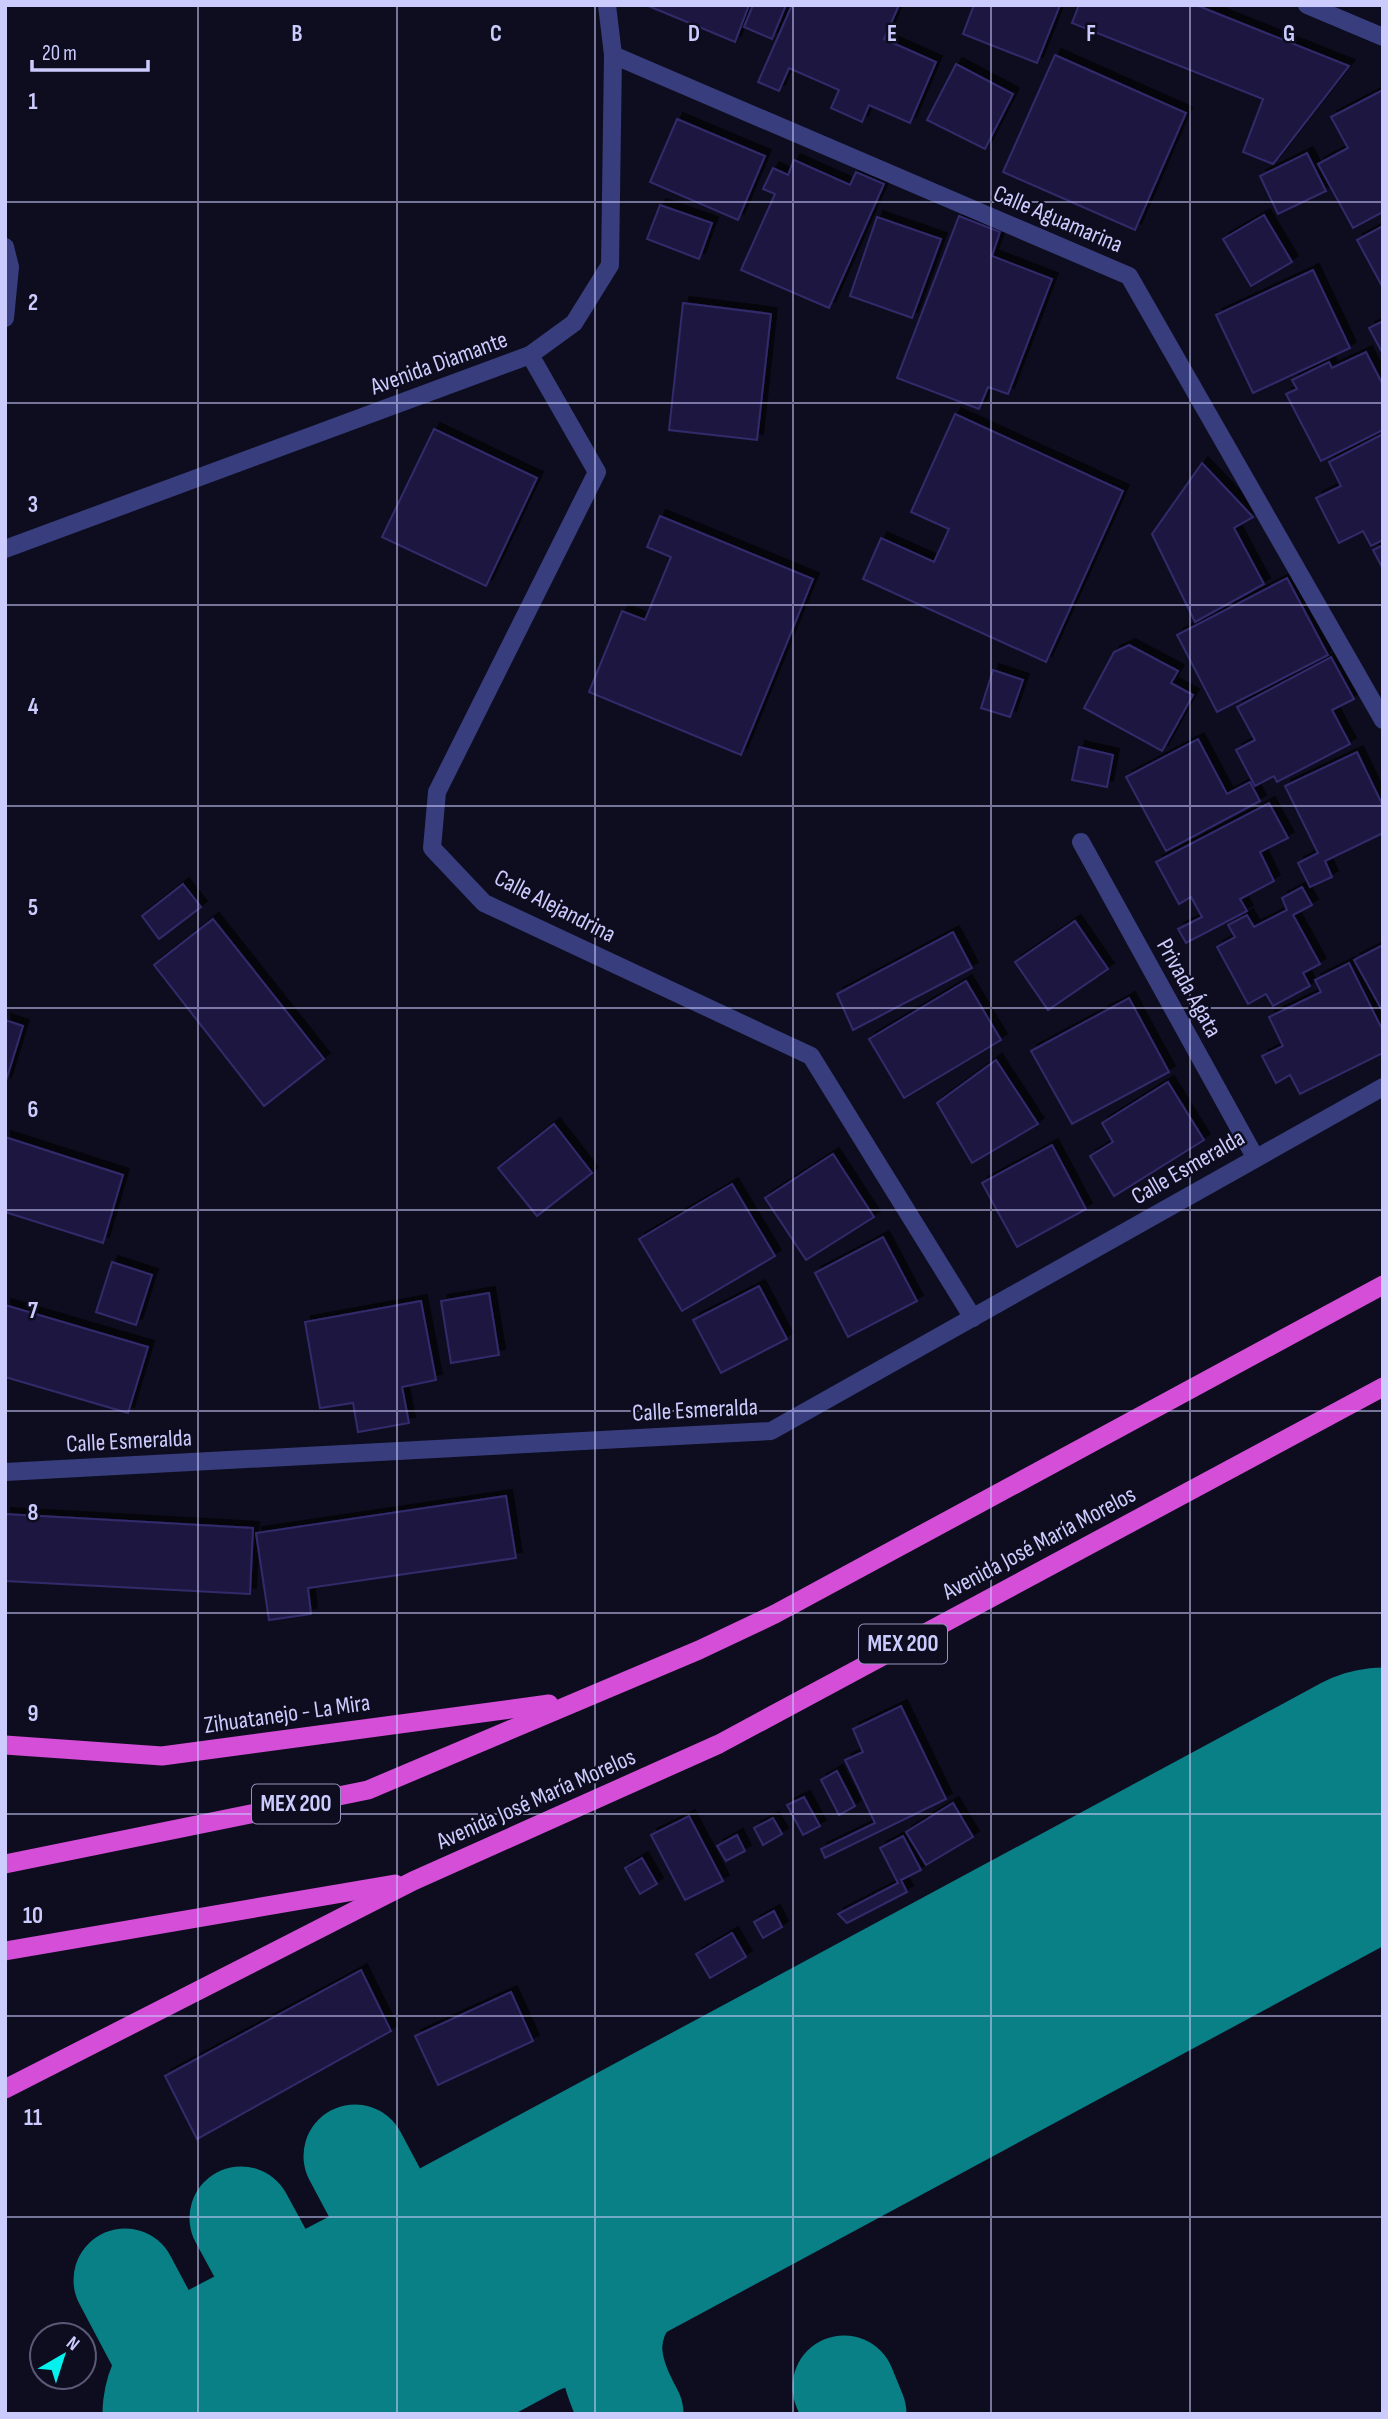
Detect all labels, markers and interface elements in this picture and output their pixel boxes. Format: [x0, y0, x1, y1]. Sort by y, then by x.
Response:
text: B [292, 20, 303, 48]
text: C [490, 20, 502, 48]
text: D [688, 20, 700, 48]
text: E [887, 20, 897, 48]
text: F [1086, 20, 1096, 48]
text: G [1283, 20, 1295, 48]
scale bar [32, 28, 147, 72]
text: 20 m [42, 41, 77, 66]
text: 1 [28, 88, 38, 116]
street label: Calle Aguamarina [989, 179, 1127, 259]
text: 2 [28, 289, 38, 317]
street label: Avenida Diamante [365, 325, 512, 402]
text: 3 [28, 491, 38, 519]
text: 4 [28, 693, 39, 721]
street label: Calle Alejandrina [489, 863, 621, 949]
text: 5 [28, 894, 38, 922]
street label: Privada Ágata [1150, 934, 1228, 1042]
text: 6 [28, 1096, 38, 1124]
street label: Calle Esmeralda [1126, 1123, 1250, 1211]
text: 7 [28, 1297, 38, 1325]
street label: Calle Esmeralda [631, 1392, 759, 1428]
street label: Calle Esmeralda [65, 1423, 193, 1459]
street label: Avenida José María Morelos [936, 1480, 1141, 1607]
text: 8 [28, 1499, 39, 1527]
road number: MEX 200 [859, 1624, 947, 1664]
street label: Zihuatanejo - La Mira [202, 1688, 372, 1740]
text: 9 [28, 1700, 38, 1728]
street label: Avenida José María Morelos [431, 1742, 640, 1856]
road number: MEX 200 [252, 1784, 340, 1824]
text: 10 [23, 1902, 43, 1930]
text: 11 [24, 2104, 42, 2132]
north arrow [28, 2321, 98, 2391]
text: N [62, 2332, 84, 2356]

